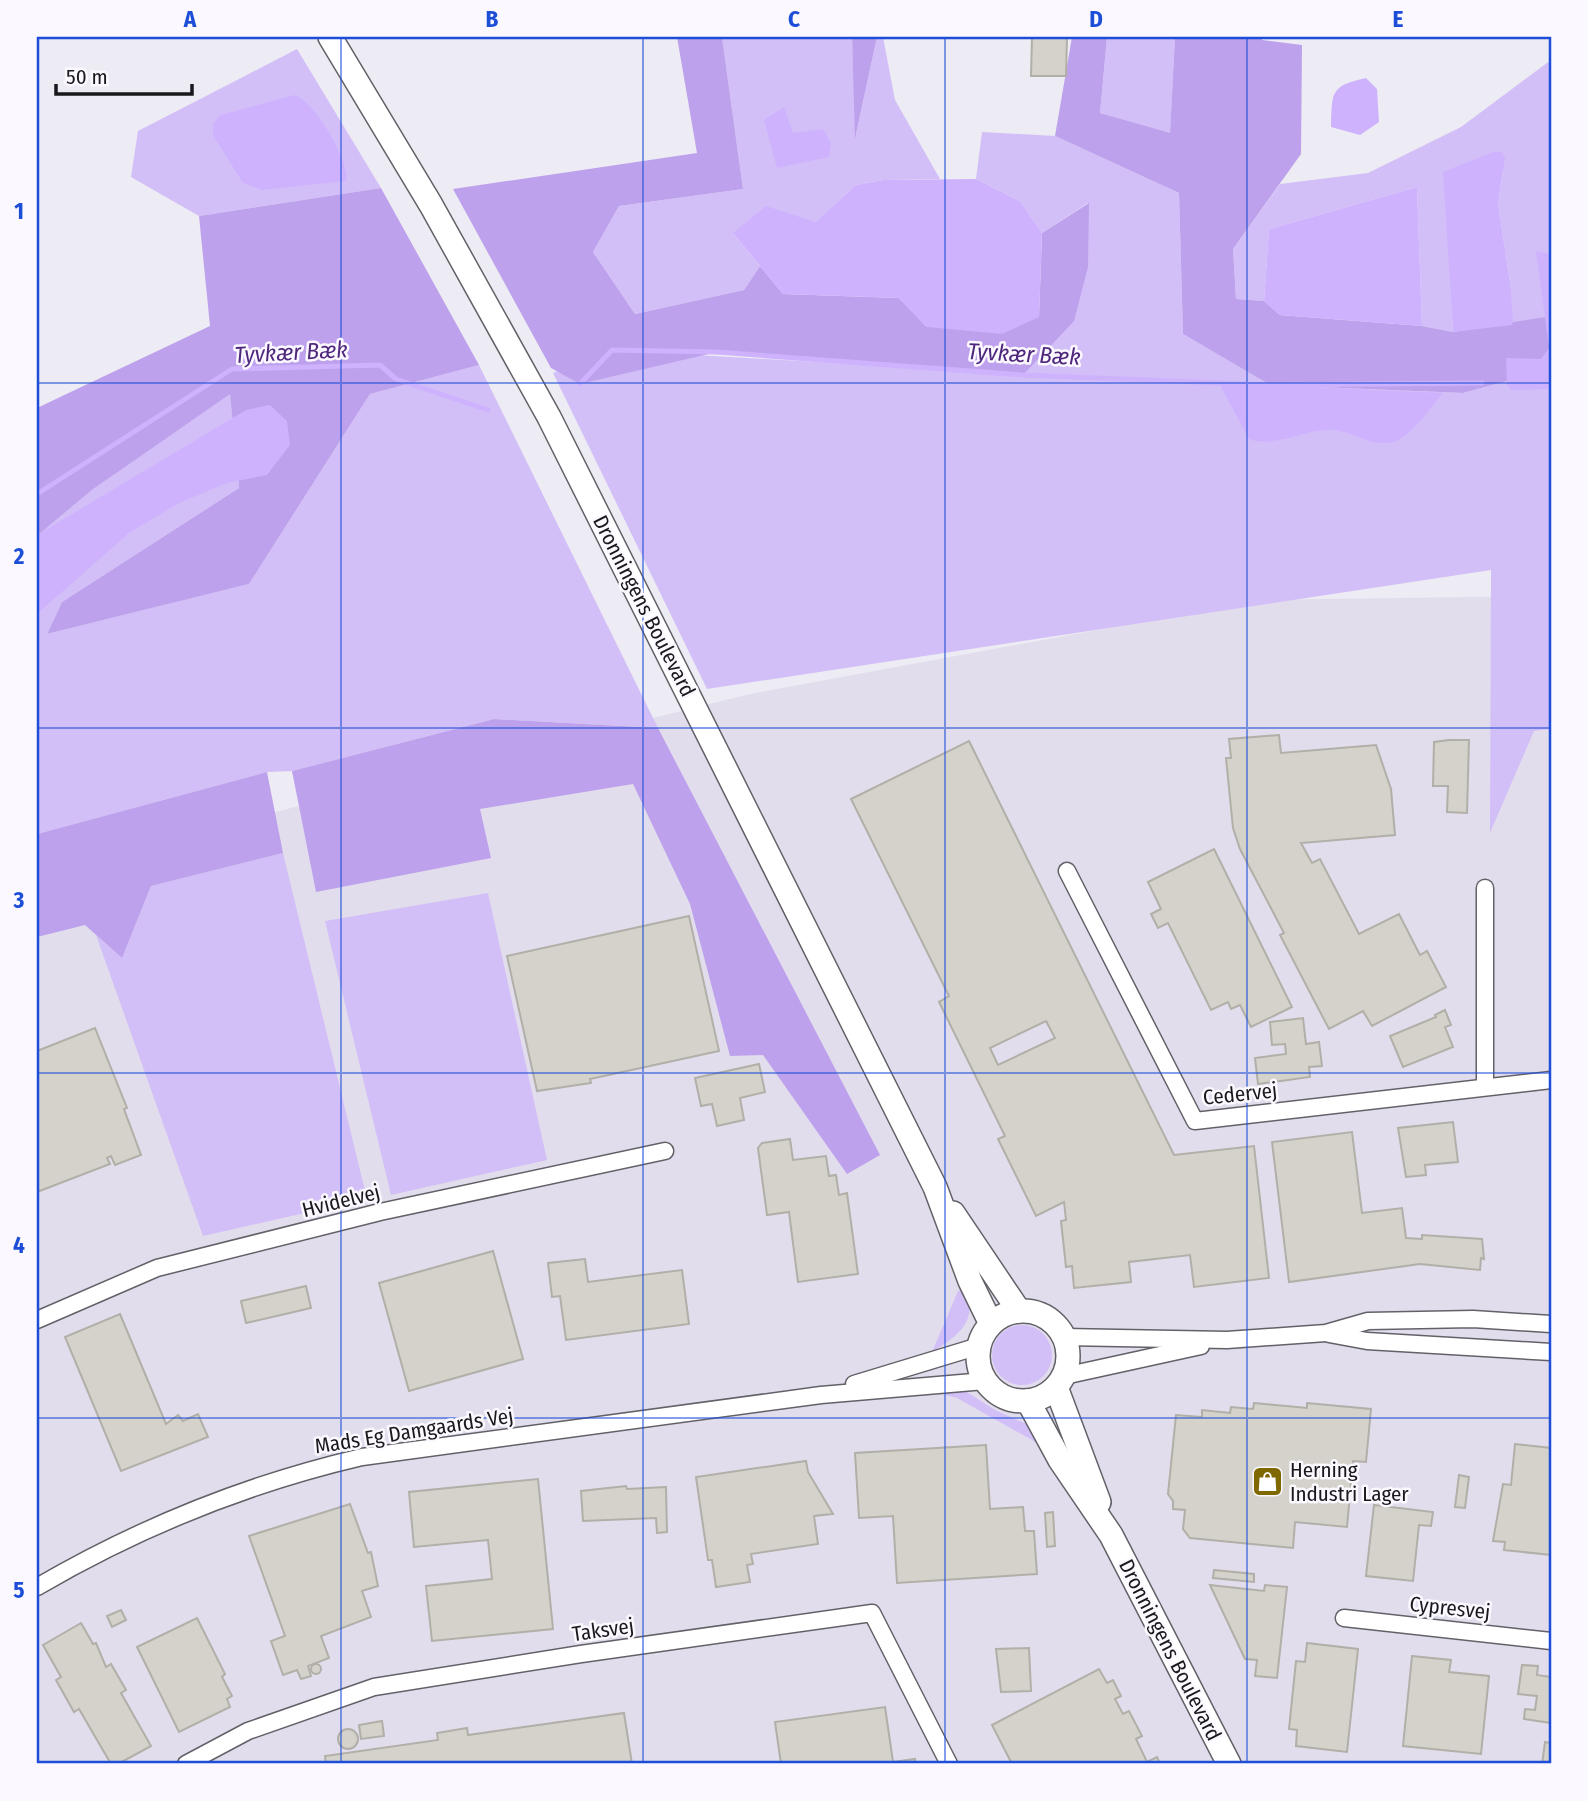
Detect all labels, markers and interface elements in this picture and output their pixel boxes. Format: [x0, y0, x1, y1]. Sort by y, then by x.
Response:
text: A [183, 5, 197, 33]
text: B [486, 5, 499, 33]
text: C [788, 5, 800, 33]
text: D [1089, 5, 1103, 33]
text: E [1393, 5, 1404, 33]
scale bar [56, 52, 192, 96]
text: 50 m [66, 64, 108, 90]
text: 1 [14, 197, 24, 225]
water label: Tyvkær Bæk [234, 335, 348, 369]
water label: Tyvkær Bæk [967, 337, 1081, 371]
street label: Dronningens Boulevard [587, 511, 701, 701]
text: 2 [13, 542, 25, 570]
text: 3 [13, 886, 25, 914]
street label: Cedervej [1202, 1077, 1278, 1111]
street label: Hvidelvej [299, 1179, 383, 1223]
text: 4 [13, 1231, 25, 1259]
street label: Mads Eg Damgaards Vej [313, 1402, 515, 1460]
place label: Herning Industri Lager [1290, 1457, 1409, 1507]
shop icon: Herning Industri Lager [1250, 1465, 1284, 1499]
street label: Dronningens Boulevard [1113, 1555, 1227, 1745]
text: 5 [13, 1576, 25, 1604]
street label: Cypresvej [1408, 1591, 1492, 1625]
street label: Taksvej [570, 1613, 636, 1647]

